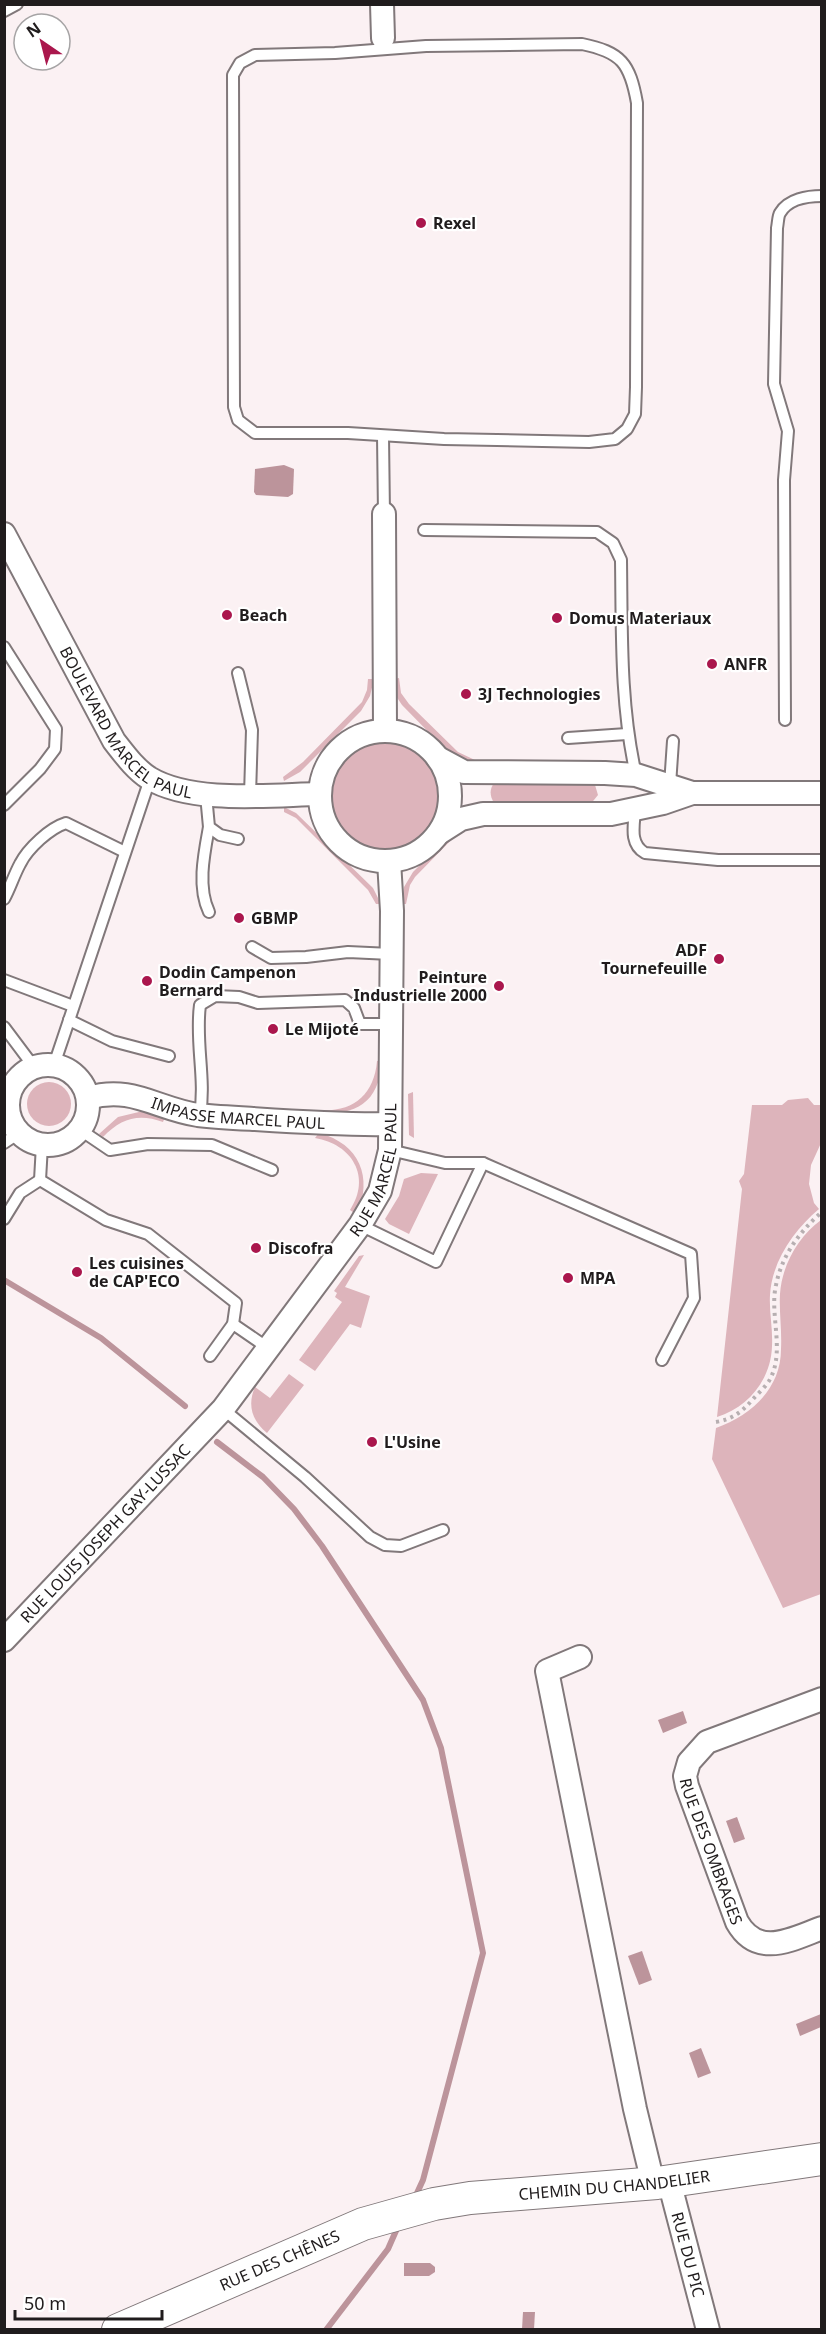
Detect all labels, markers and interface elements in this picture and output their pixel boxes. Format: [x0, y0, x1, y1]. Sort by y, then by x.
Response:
north arrow [12, 12, 72, 72]
text: N [22, 17, 45, 42]
place label: Rexel [433, 212, 476, 234]
marker: Rexel [414, 216, 428, 230]
place label: Beach [239, 604, 287, 626]
place label: Domus Materiaux [569, 607, 712, 629]
marker: Beach [220, 608, 234, 622]
marker: Domus Materiaux [550, 611, 564, 625]
street label: BOULEVARD MARCEL PAUL [55, 643, 194, 803]
place label: ANFR [724, 653, 768, 675]
marker: ANFR [705, 657, 719, 671]
place label: 3J Technologies [478, 683, 601, 705]
marker: 3J Technologies [459, 687, 473, 701]
place label: GBMP [251, 907, 298, 929]
marker: GBMP [232, 911, 246, 925]
place label: ADF Tournefeuille [601, 939, 707, 979]
marker: ADF Tournefeuille [712, 952, 726, 966]
place label: Dodin Campenon Bernard [159, 961, 296, 1001]
place label: Peinture Industrielle 2000 [354, 966, 487, 1006]
marker: Dodin Campenon Bernard [140, 974, 154, 988]
marker: Peinture Industrielle 2000 [492, 979, 506, 993]
place label: Le Mijoté [285, 1018, 359, 1040]
marker: Le Mijoté [266, 1022, 280, 1036]
street label: IMPASSE MARCEL PAUL [148, 1091, 326, 1134]
street label: RUE MARCEL PAUL [344, 1103, 401, 1241]
place label: Discofra [268, 1237, 333, 1259]
marker: Discofra [249, 1241, 263, 1255]
place label: Les cuisines de CAP'ECO [89, 1252, 184, 1292]
marker: Les cuisines de CAP'ECO [70, 1265, 84, 1279]
place label: MPA [580, 1267, 616, 1289]
marker: MPA [561, 1271, 575, 1285]
place label: L'Usine [384, 1431, 441, 1453]
marker: L'Usine [365, 1435, 379, 1449]
street label: RUE LOUIS JOSEPH GAY-LUSSAC [15, 1439, 195, 1627]
street label: RUE DES OMBRAGES [675, 1776, 748, 1928]
street label: CHEMIN DU CHANDELIER [518, 2164, 711, 2205]
street label: RUE DU PIC [667, 2209, 710, 2300]
street label: RUE DES CHÊNES [216, 2224, 343, 2296]
scale bar [15, 2283, 162, 2321]
text: 50 m [24, 2291, 66, 2315]

